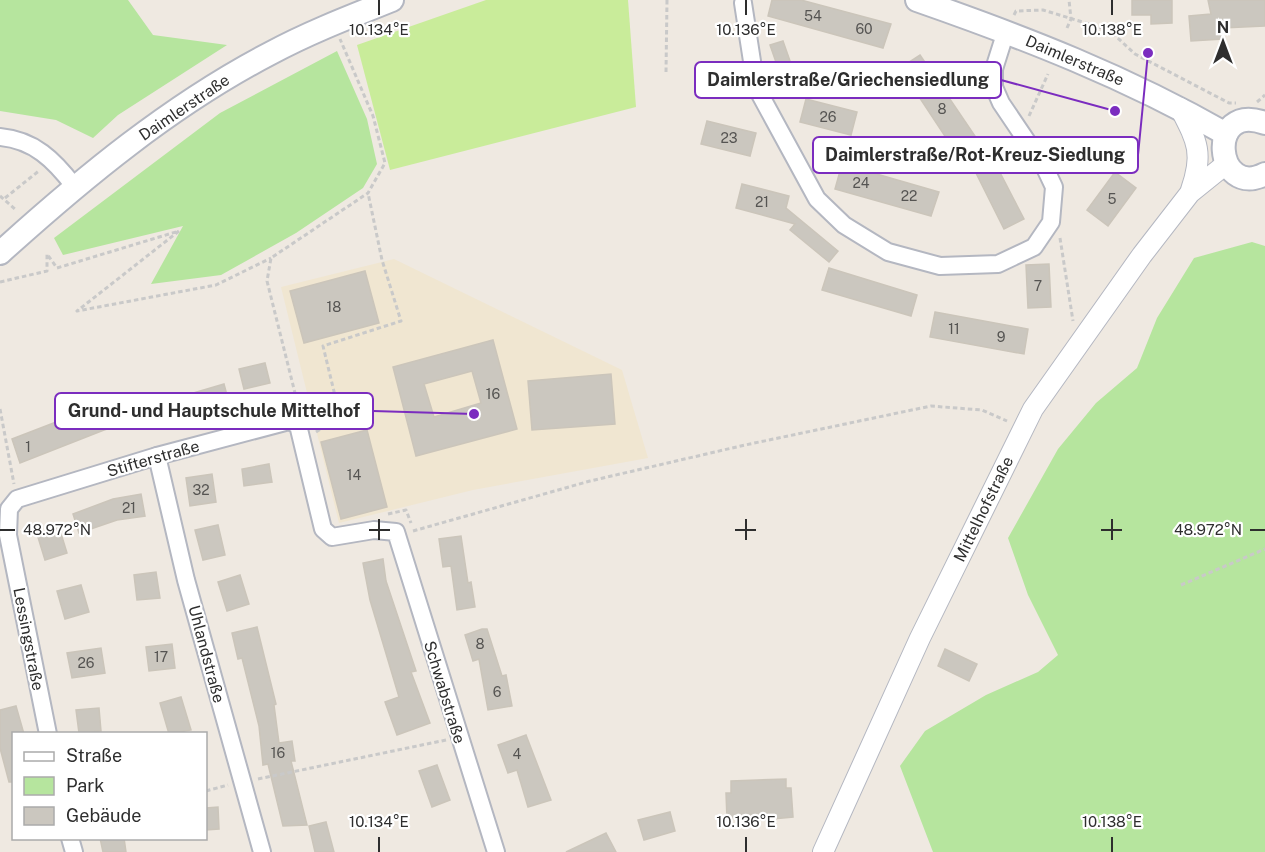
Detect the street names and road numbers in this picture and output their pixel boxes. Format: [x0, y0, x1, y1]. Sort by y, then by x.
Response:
street label: Daimlerstraße [1023, 31, 1127, 90]
street label: Daimlerstraße [135, 70, 233, 145]
street label: Stifterstraße [105, 436, 201, 481]
street label: Mittelhofstraße [950, 453, 1017, 565]
street label: Lessingstraße [9, 586, 48, 692]
street label: Uhlandstraße [184, 603, 229, 705]
street label: Schwabstraße [420, 639, 469, 746]

